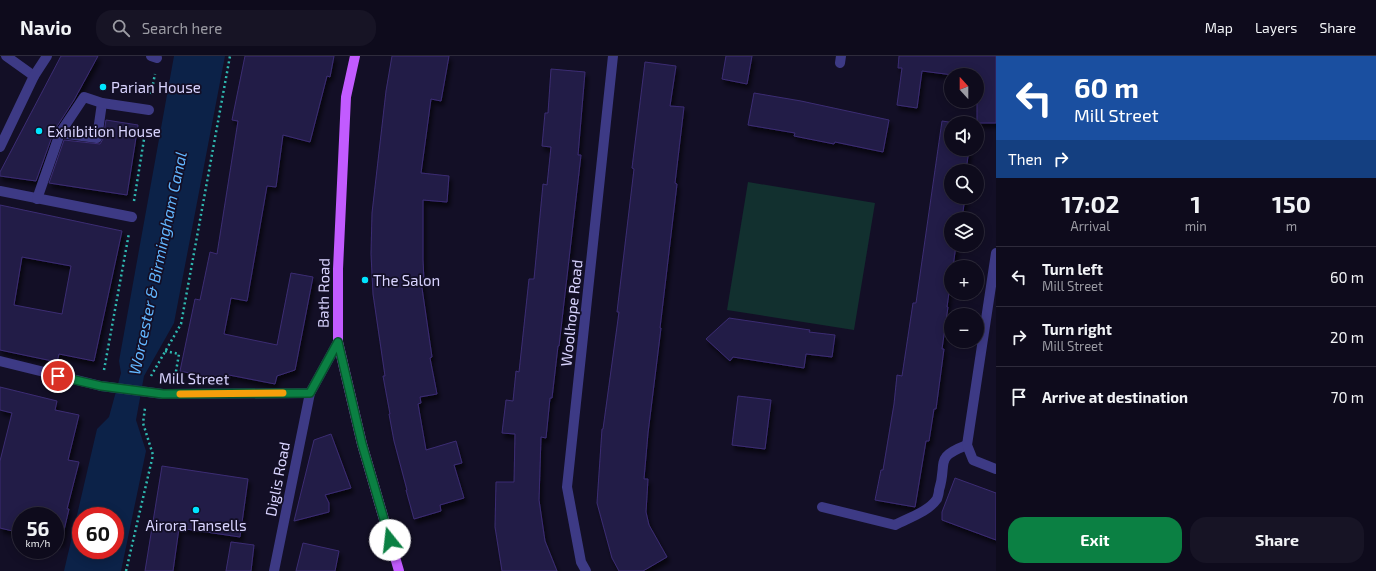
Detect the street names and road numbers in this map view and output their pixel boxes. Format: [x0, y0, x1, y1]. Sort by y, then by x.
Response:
street label: Bath Road [313, 258, 333, 328]
street label: Woolhope Road [556, 259, 586, 367]
street label: Mill Street [159, 368, 230, 388]
street label: Diglis Road [261, 440, 293, 518]

